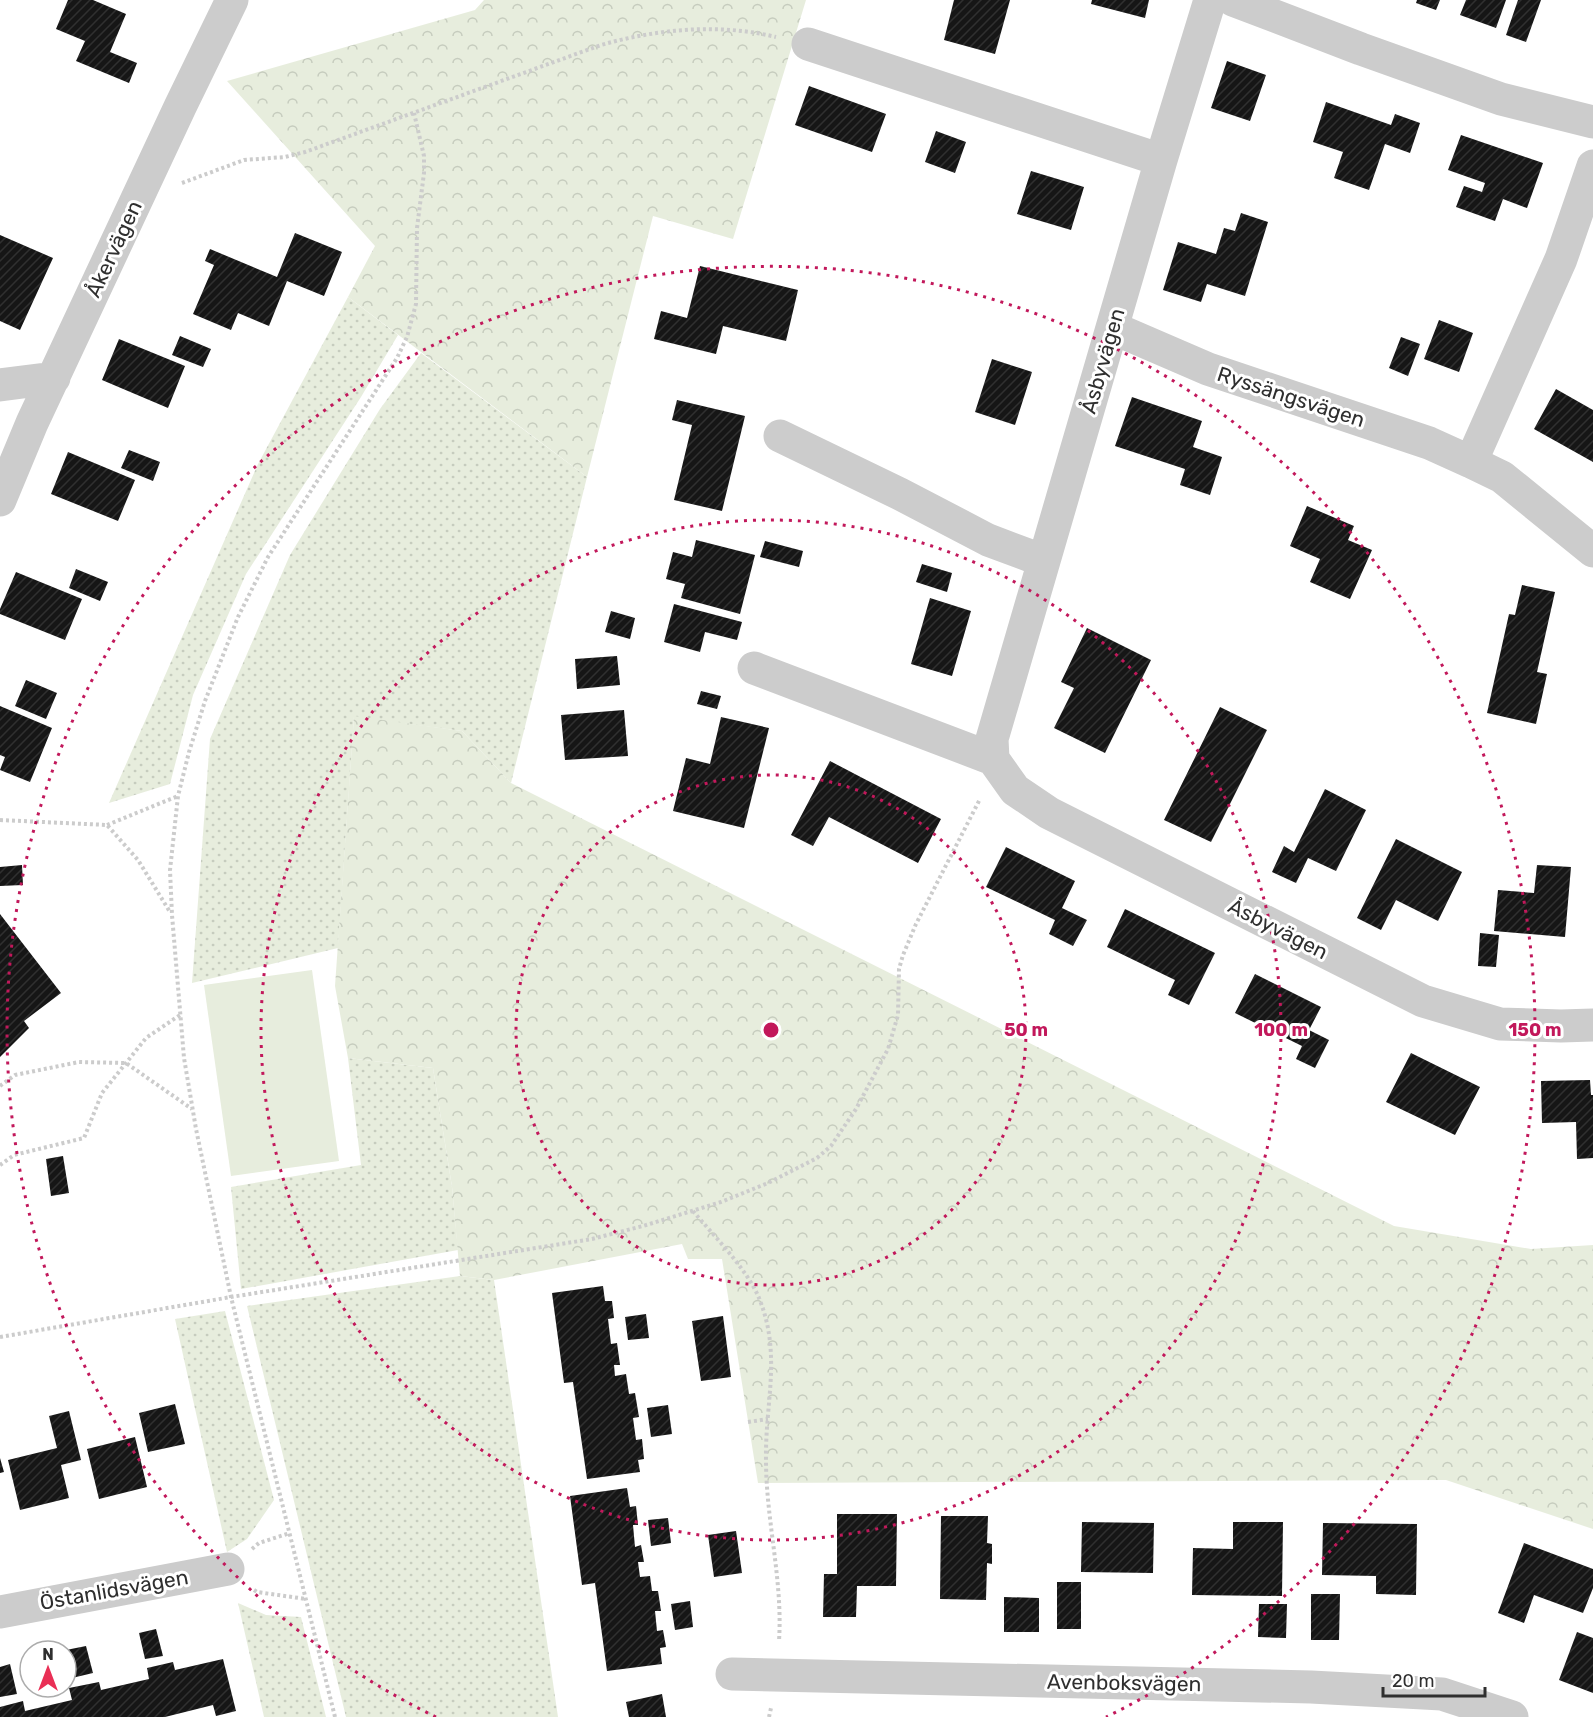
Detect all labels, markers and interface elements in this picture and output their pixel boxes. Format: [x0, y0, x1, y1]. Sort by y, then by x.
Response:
street label: Åkervägen [80, 196, 147, 301]
street label: Åsbyvägen [1076, 305, 1129, 416]
street label: Ryssängsvägen [1214, 361, 1368, 432]
street label: Åsbyvägen [1224, 893, 1332, 964]
text: 50 m [1004, 1019, 1048, 1041]
text: 100 m [1254, 1019, 1308, 1041]
text: 150 m [1508, 1019, 1562, 1041]
centre of rings [761, 1020, 781, 1040]
street label: Östanlidsvägen [38, 1564, 190, 1615]
north arrow [18, 1639, 78, 1699]
text: N [42, 1645, 54, 1664]
scale bar [1383, 1660, 1485, 1698]
street label: Avenboksvägen [1047, 1669, 1201, 1696]
text: 20 m [1392, 1670, 1434, 1692]

